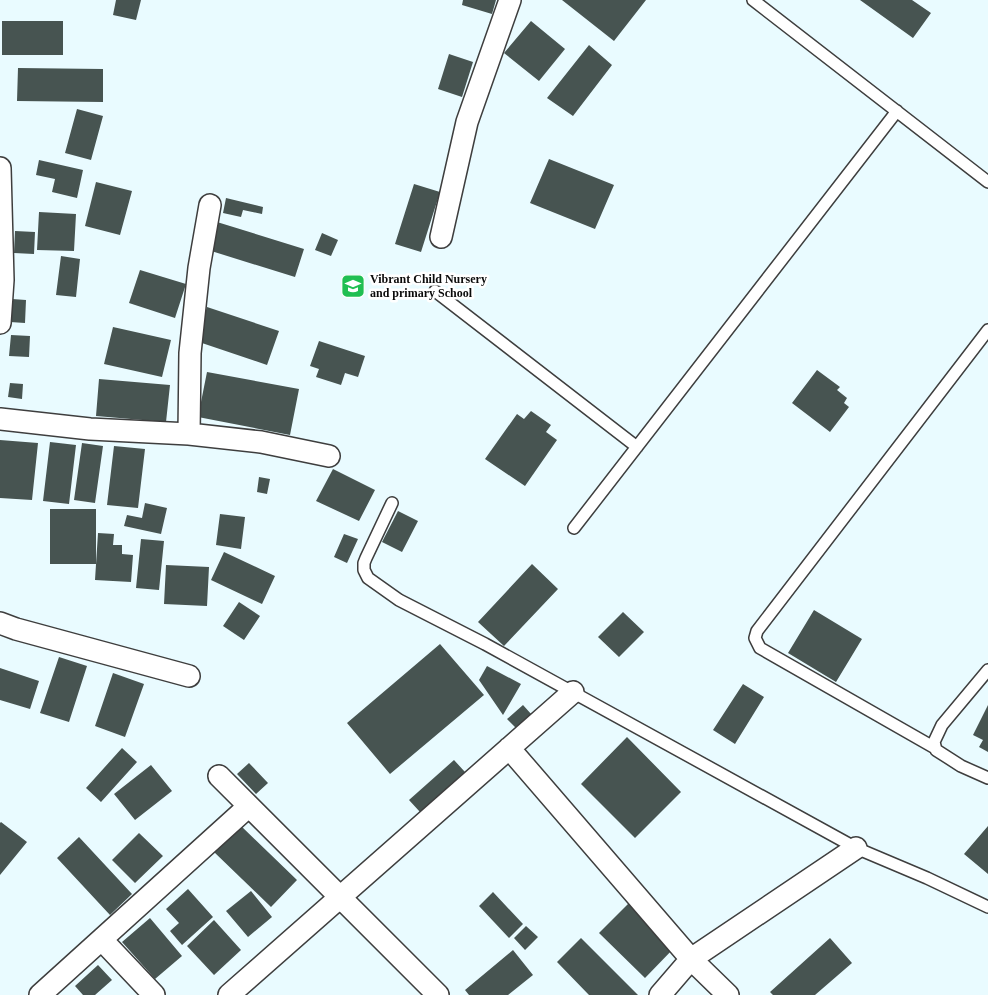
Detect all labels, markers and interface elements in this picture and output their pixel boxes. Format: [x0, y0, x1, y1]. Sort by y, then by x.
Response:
place label: Vibrant Child Nursery and primary School [370, 272, 487, 300]
school or university icon: Vibrant Child Nursery and primary School [340, 273, 366, 299]

